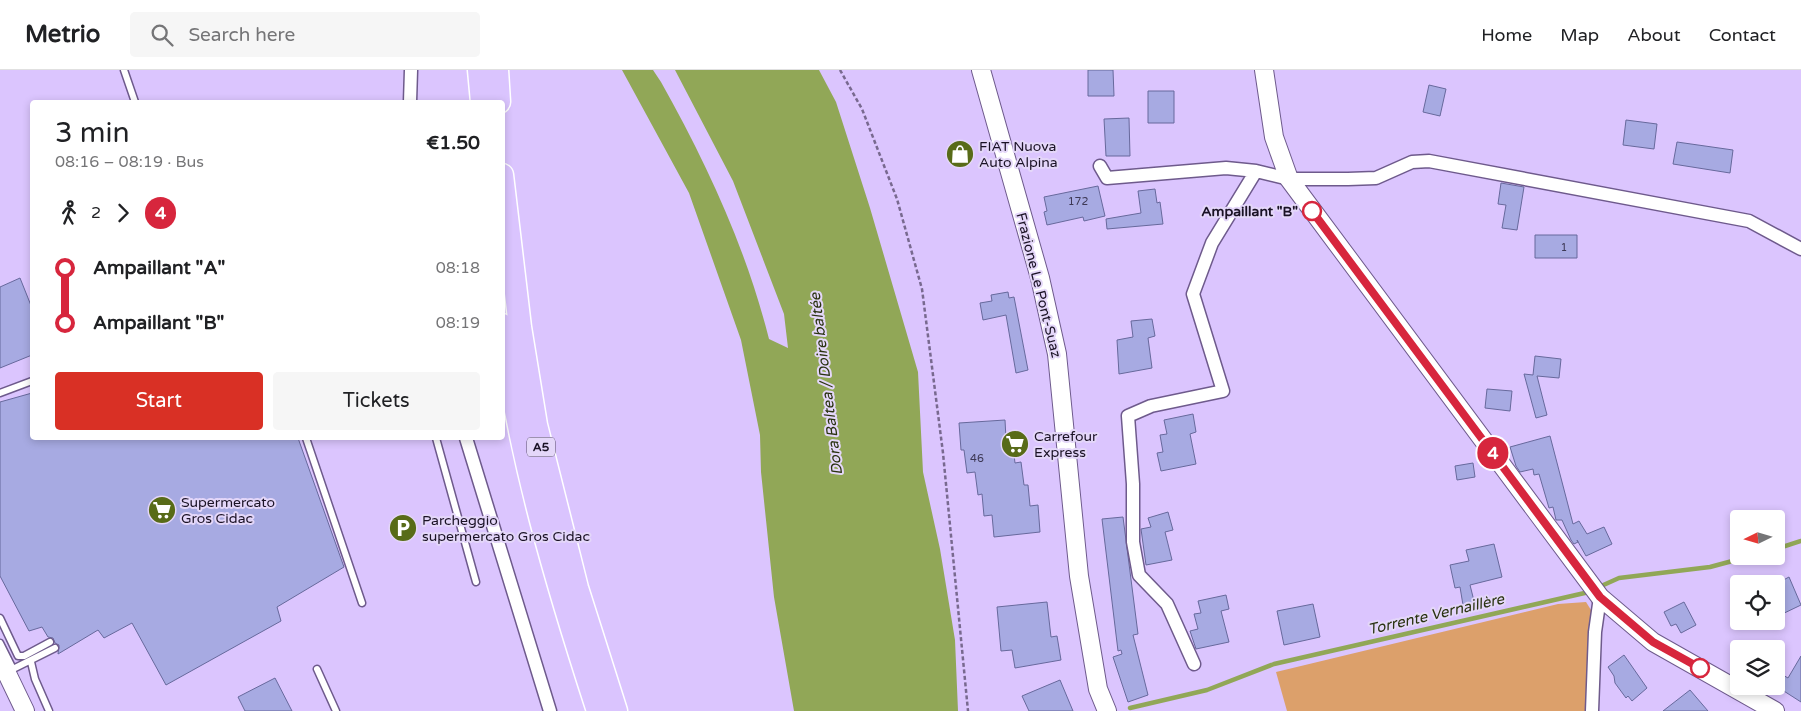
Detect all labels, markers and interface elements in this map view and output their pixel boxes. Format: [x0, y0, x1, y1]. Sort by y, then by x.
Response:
search box [130, 12, 480, 57]
text: Metrio [25, 20, 100, 49]
icon: search [148, 21, 176, 49]
text: Search here [188, 24, 295, 46]
text: Home [1481, 24, 1532, 46]
text: Map [1560, 24, 1599, 46]
text: About [1627, 24, 1681, 46]
text: Contact [1709, 24, 1776, 46]
text: 3 min [55, 116, 130, 150]
text: €1.50 [426, 132, 480, 154]
place label: FIAT Nuova Auto Alpina [979, 138, 1058, 171]
shop icon: FIAT Nuova Auto Alpina [945, 139, 975, 169]
text: 08:16 – 08:19 · Bus [55, 152, 204, 172]
house number: 172 [1068, 195, 1088, 208]
icon: walk [55, 199, 83, 227]
icon: forward [109, 199, 137, 227]
marker: Ampaillant "B" [1302, 201, 1322, 221]
text: 4 [155, 202, 166, 224]
text: 2 [91, 203, 101, 223]
place label: Ampaillant "B" [1201, 203, 1298, 220]
street label: Frazione Le Pont-Suaz [1012, 211, 1065, 359]
house number: 1 [1561, 241, 1567, 254]
text: Ampaillant "A" [93, 257, 225, 279]
text: 08:18 [436, 258, 480, 278]
water label: Dora Baltea / Doire baltée [806, 290, 846, 476]
text: Ampaillant "B" [93, 312, 224, 334]
text: 08:19 [436, 313, 480, 333]
button: Start [55, 372, 263, 430]
button: Tickets [273, 372, 480, 430]
place label: Carrefour Express [1034, 428, 1098, 461]
supermarket icon: Carrefour Express [1000, 429, 1030, 459]
line badge: 4 [1477, 437, 1509, 469]
road number: A5 [527, 438, 555, 457]
text: 4 [1487, 442, 1499, 464]
house number: 46 [970, 452, 984, 465]
place label: Supermercato Gros Cidac [181, 494, 275, 527]
supermarket icon: Supermercato Gros Cidac [147, 495, 177, 525]
north arrow [1730, 510, 1785, 565]
map controls [1730, 510, 1785, 695]
place label: Parcheggio supermercato Gros Cidac [422, 512, 590, 545]
parking icon: Parcheggio supermercato Gros Cidac [388, 513, 418, 543]
button: locate [1730, 575, 1785, 630]
water label: Torrente Vernaillère [1366, 589, 1507, 638]
button: layers [1730, 640, 1785, 695]
unlabelled marker [1690, 658, 1710, 678]

